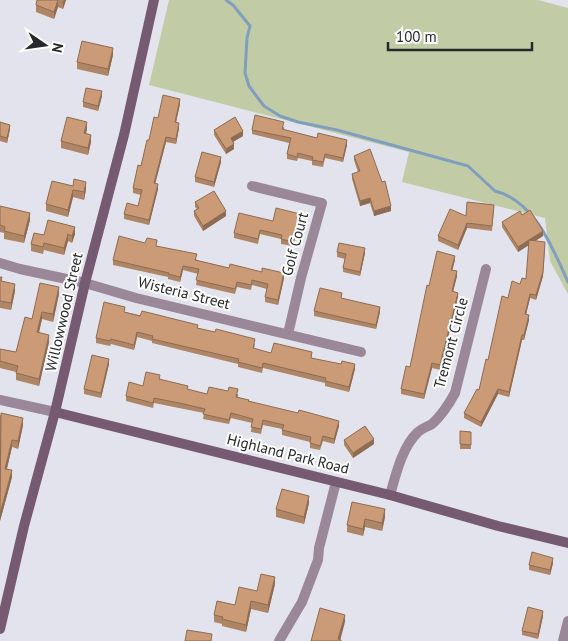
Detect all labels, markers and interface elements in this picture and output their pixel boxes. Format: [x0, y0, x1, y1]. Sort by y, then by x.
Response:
north arrow [20, 20, 70, 70]
scale bar [388, 20, 532, 52]
text: 100 m [396, 27, 437, 46]
text: N [48, 41, 67, 54]
street label: Golf Court [277, 210, 312, 278]
street label: Willowwood Street [41, 251, 86, 373]
street label: Wisteria Street [136, 272, 232, 313]
street label: Tremont Circle [429, 295, 472, 390]
street label: Highland Park Road [225, 429, 351, 478]

